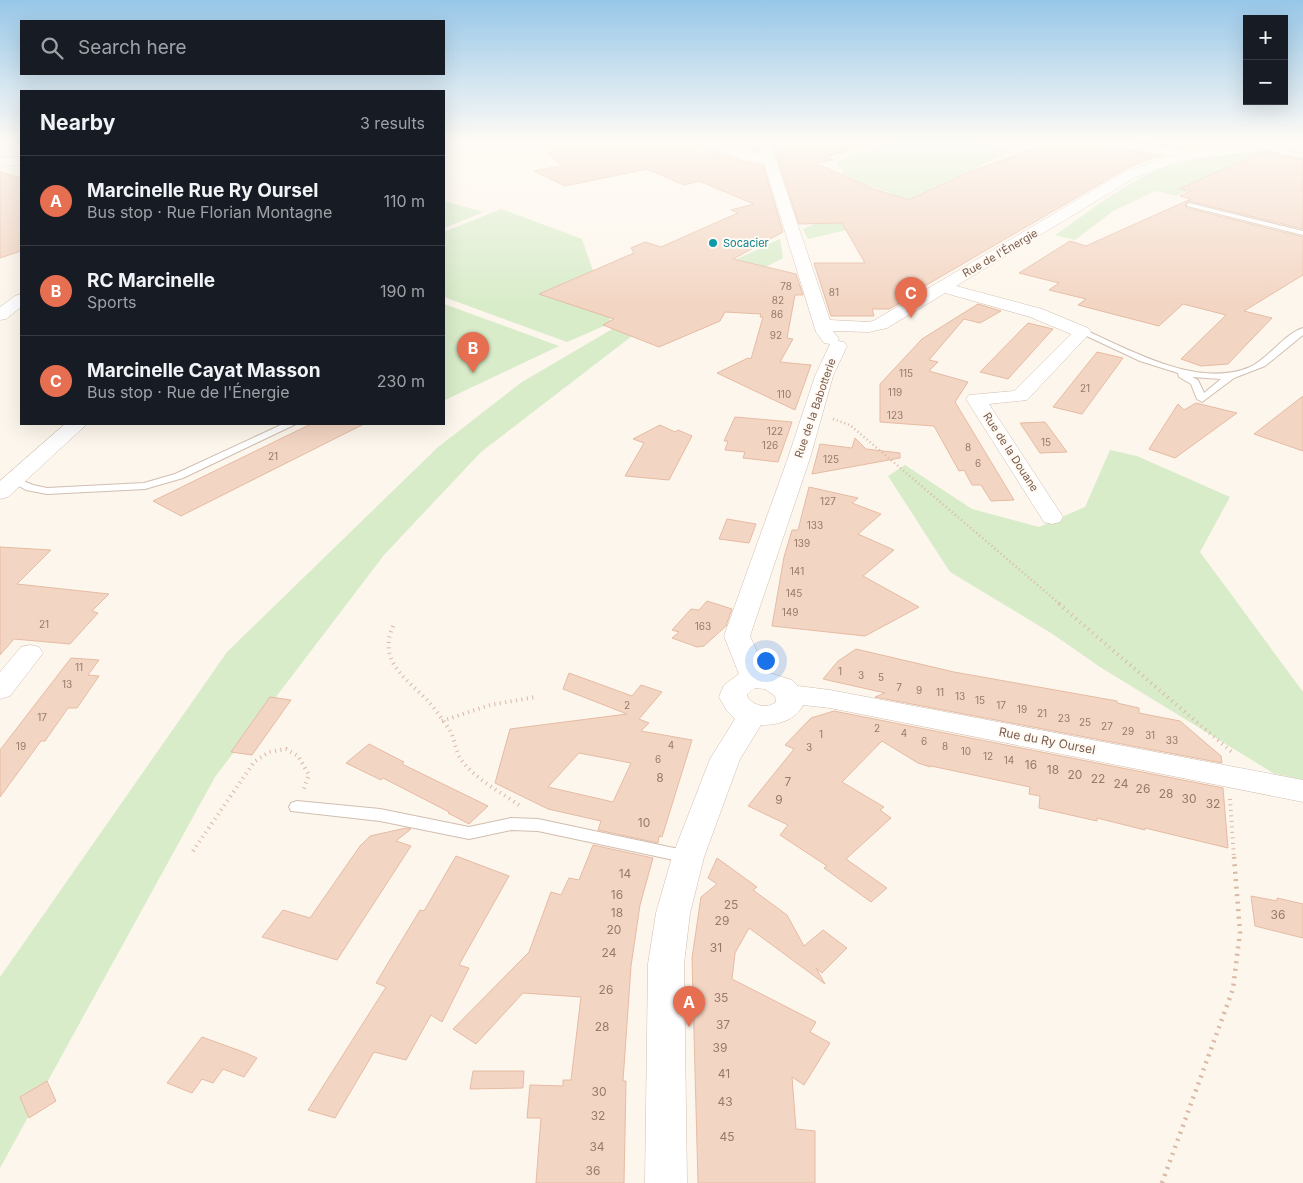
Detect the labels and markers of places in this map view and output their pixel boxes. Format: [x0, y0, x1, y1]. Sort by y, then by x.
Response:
place label: Socacier [723, 236, 769, 250]
marker: Socacier [707, 237, 719, 249]
pin: C [895, 277, 927, 318]
pin: B [457, 332, 489, 373]
pin: A [673, 986, 705, 1027]

